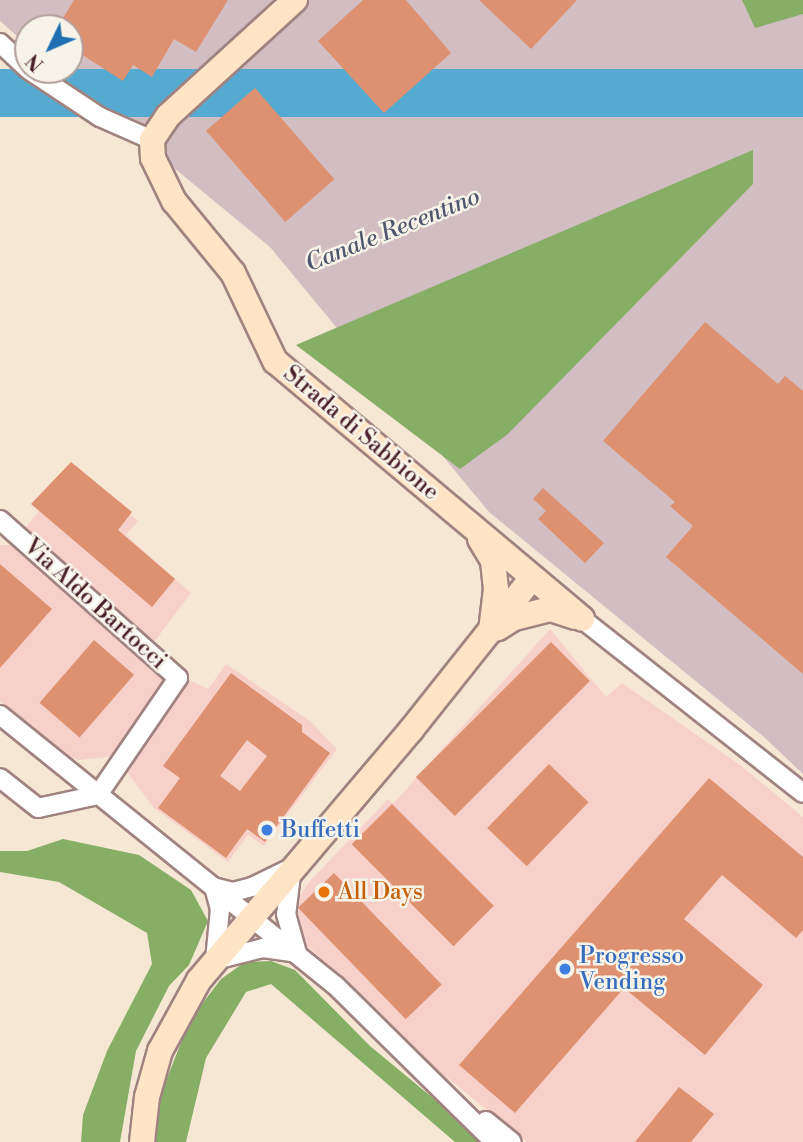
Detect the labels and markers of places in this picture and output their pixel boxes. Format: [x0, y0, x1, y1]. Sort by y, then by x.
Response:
place label: Buffetti [281, 816, 360, 844]
marker: Buffetti [259, 822, 275, 838]
place label: All Days [338, 878, 423, 906]
marker: All Days [316, 884, 332, 900]
place label: Progresso Vending [579, 942, 684, 996]
marker: Progresso Vending [557, 961, 573, 977]

